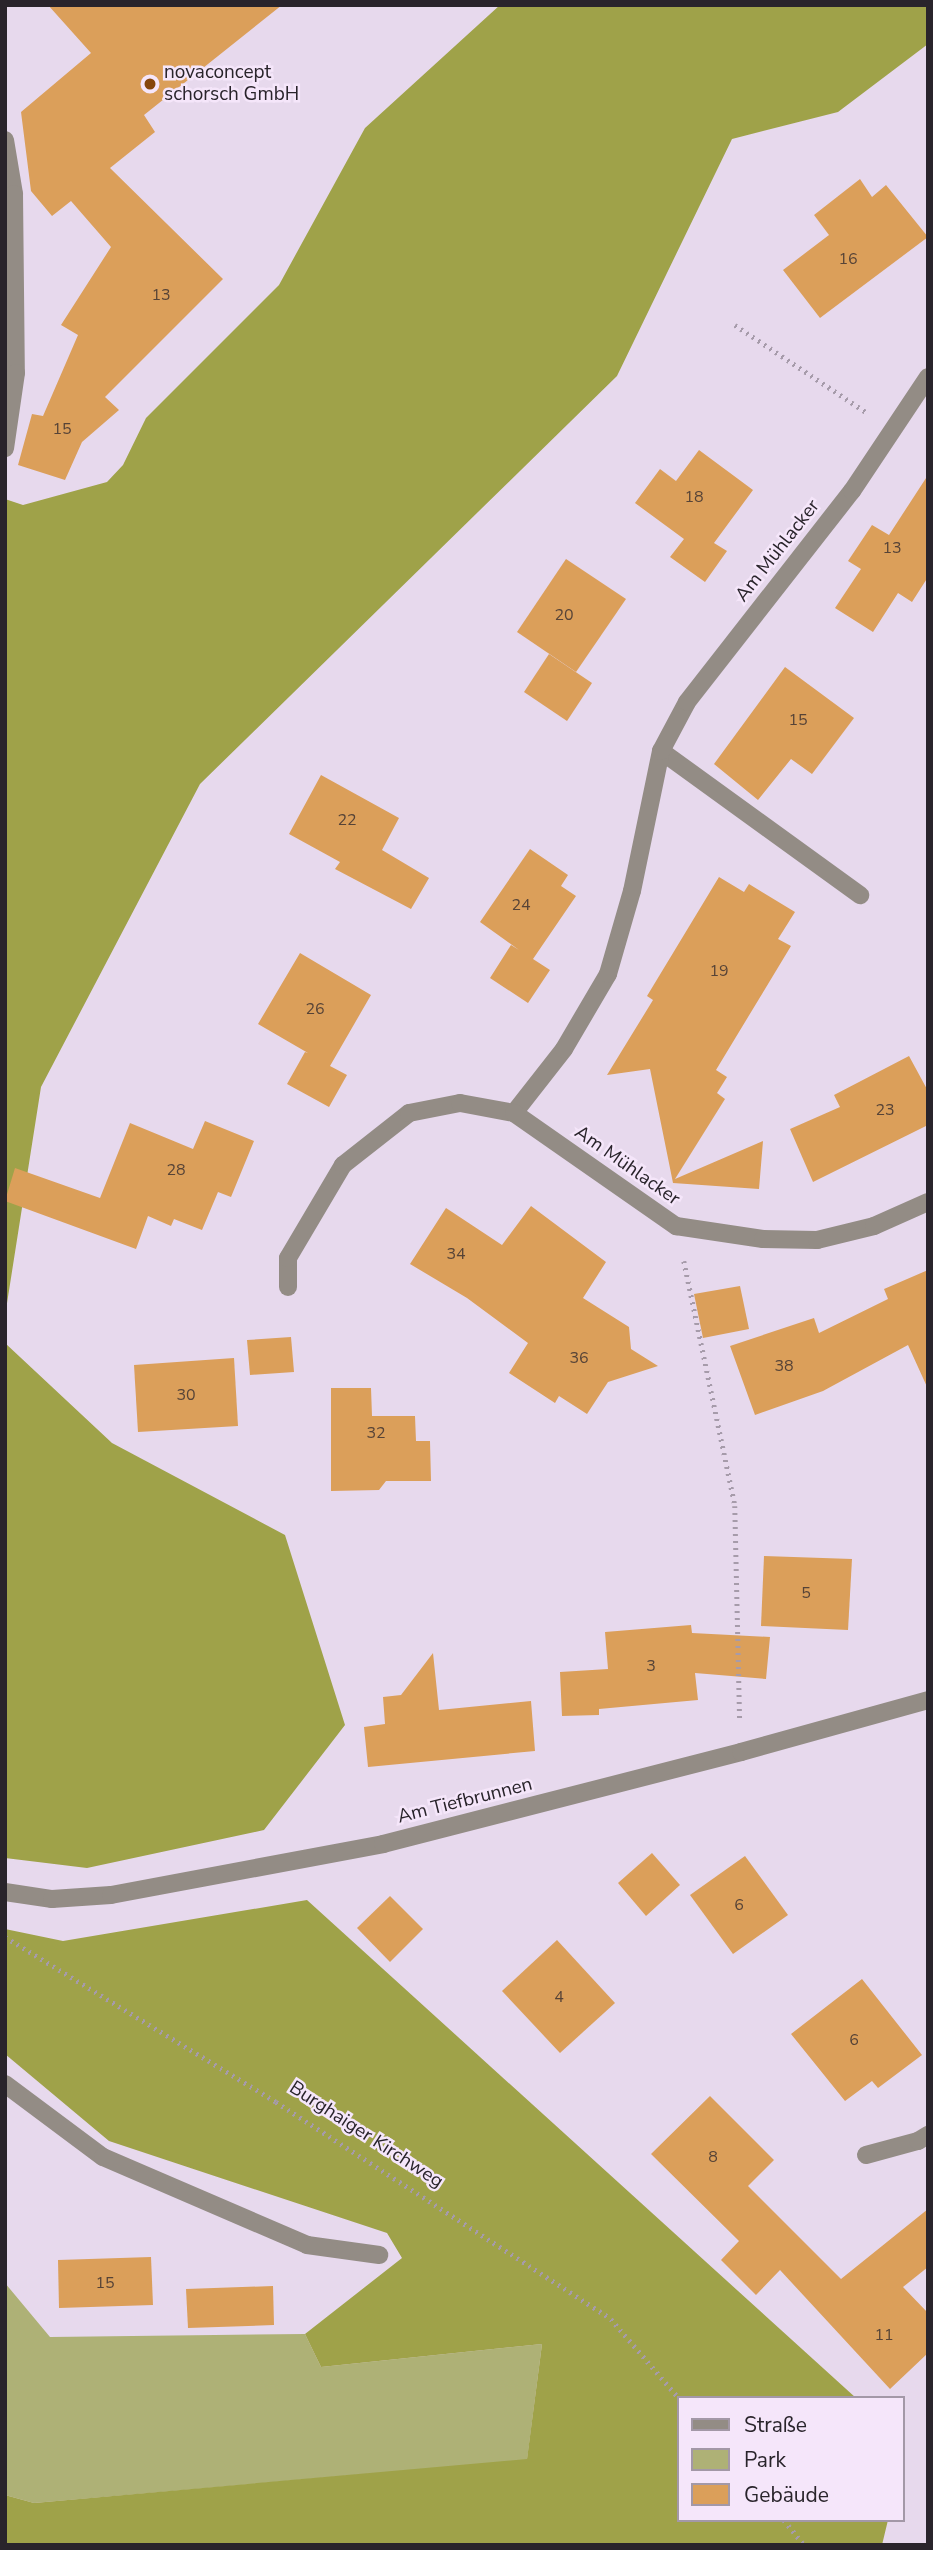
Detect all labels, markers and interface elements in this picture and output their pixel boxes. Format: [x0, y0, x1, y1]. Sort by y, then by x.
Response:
place label: novaconcept schorsch GmbH [164, 62, 299, 106]
marker: novaconcept schorsch GmbH [142, 76, 158, 92]
house number: 16 [838, 249, 858, 269]
house number: 13 [151, 285, 171, 305]
house number: 15 [52, 419, 72, 439]
house number: 18 [684, 487, 704, 507]
street label: Am Mühlacker [731, 495, 825, 607]
house number: 13 [882, 538, 902, 558]
house number: 20 [554, 605, 574, 625]
house number: 15 [788, 710, 808, 730]
house number: 22 [337, 810, 357, 830]
house number: 24 [511, 895, 531, 915]
house number: 19 [709, 961, 729, 981]
house number: 26 [305, 999, 325, 1019]
house number: 23 [875, 1100, 895, 1120]
street label: Am Mühlacker [570, 1121, 684, 1211]
house number: 28 [166, 1160, 186, 1180]
house number: 34 [446, 1244, 466, 1264]
house number: 36 [569, 1348, 589, 1368]
house number: 38 [774, 1356, 794, 1376]
house number: 30 [176, 1385, 196, 1405]
house number: 32 [366, 1423, 386, 1443]
house number: 5 [801, 1583, 811, 1603]
house number: 3 [646, 1656, 656, 1676]
street label: Am Tiefbrunnen [395, 1773, 535, 1829]
house number: 6 [734, 1895, 744, 1915]
house number: 4 [554, 1987, 564, 2007]
house number: 6 [849, 2030, 859, 2050]
street label: Burghaiger Kirchweg [285, 2077, 447, 2193]
house number: 8 [708, 2147, 718, 2167]
house number: 15 [95, 2273, 115, 2293]
house number: 11 [874, 2325, 894, 2345]
legend [678, 2396, 905, 2522]
text: Straße [744, 2411, 807, 2439]
text: Park [744, 2446, 786, 2474]
text: Gebäude [744, 2481, 829, 2509]

